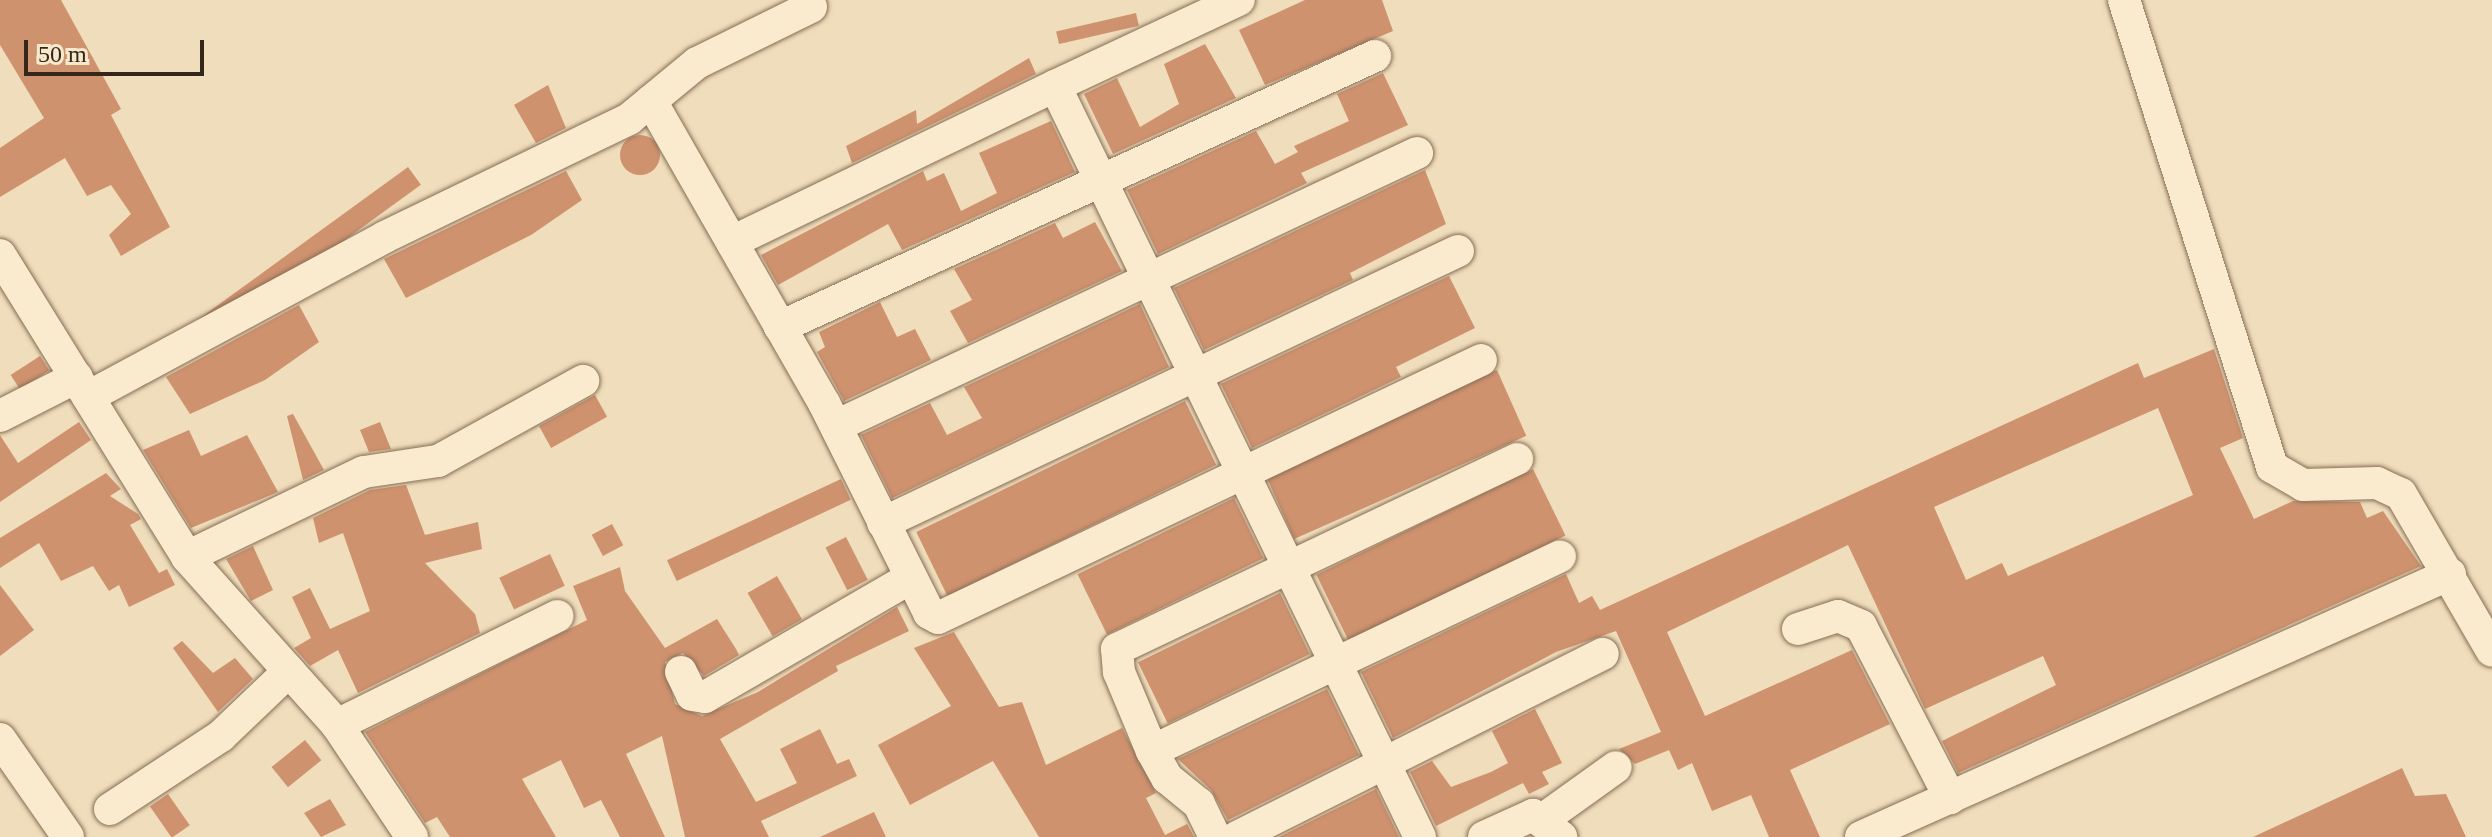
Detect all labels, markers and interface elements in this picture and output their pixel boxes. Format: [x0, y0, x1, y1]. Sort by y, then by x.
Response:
scale bar [28, 24, 208, 74]
text: 50 m [38, 41, 87, 67]

